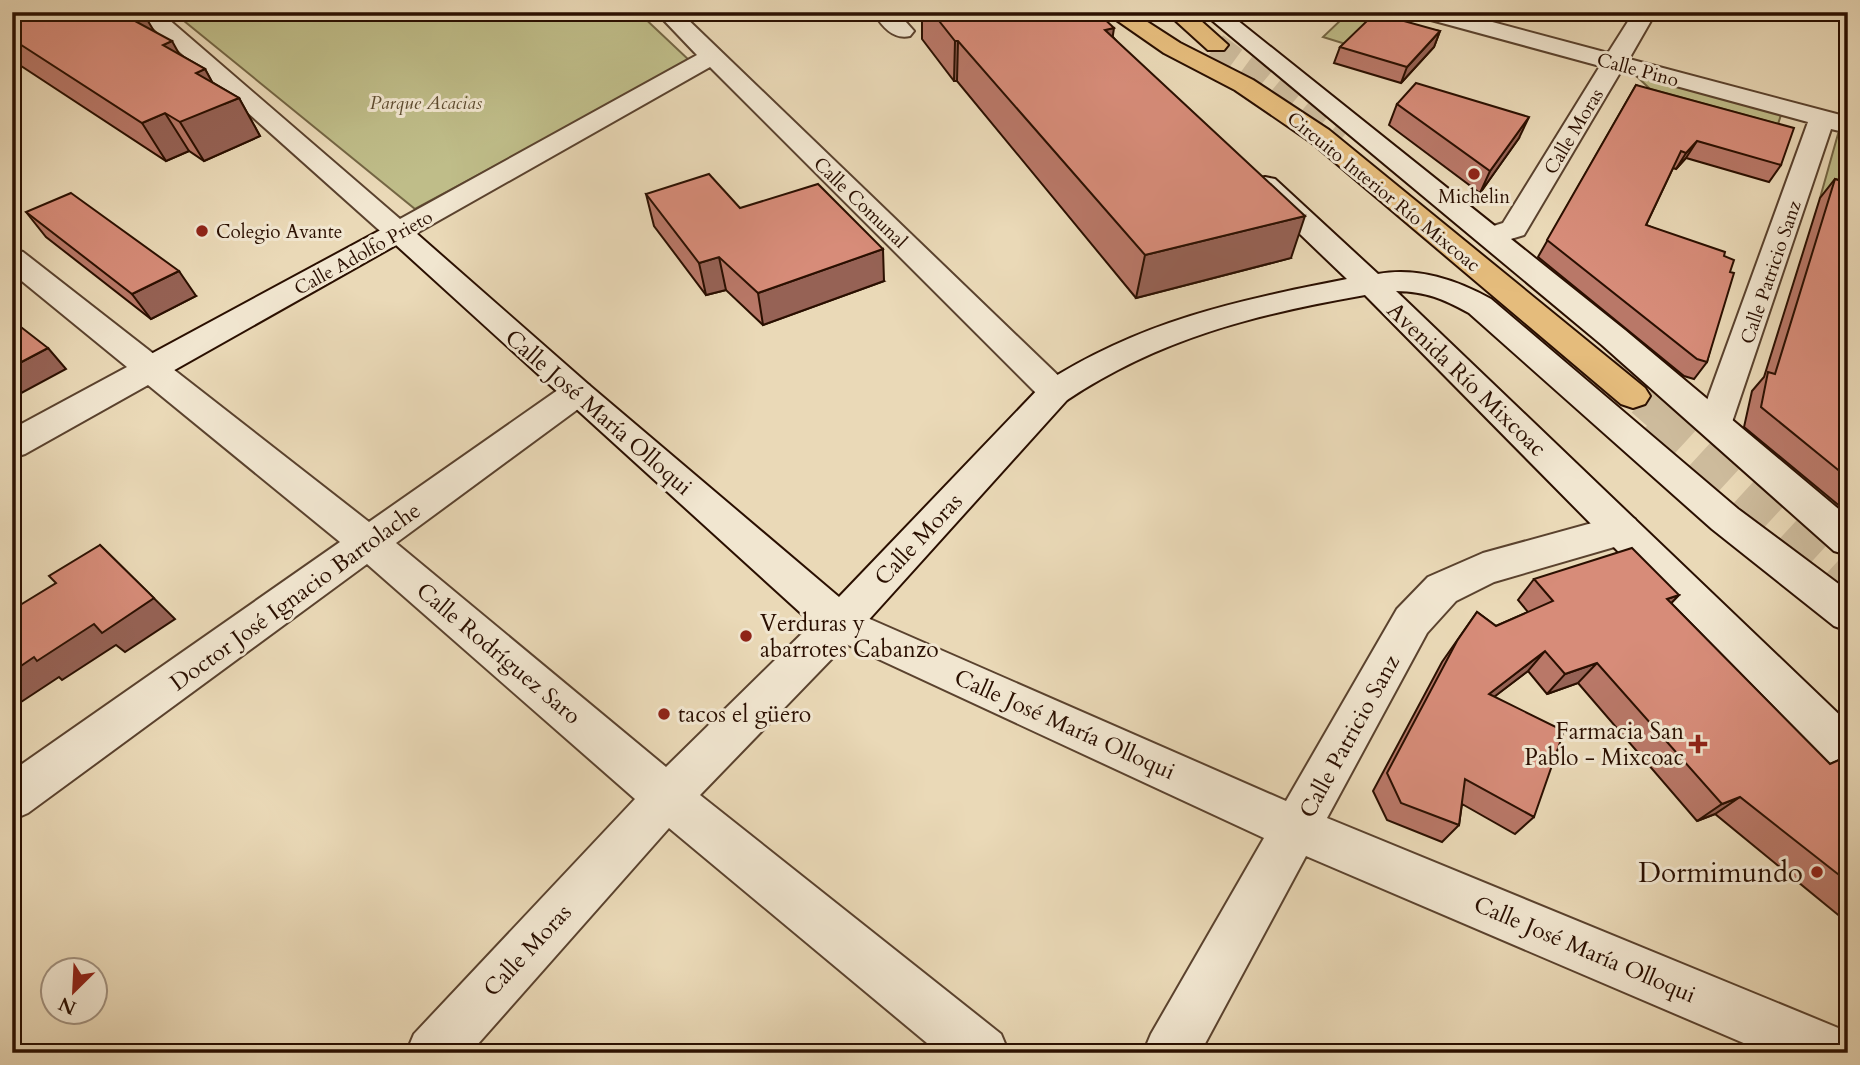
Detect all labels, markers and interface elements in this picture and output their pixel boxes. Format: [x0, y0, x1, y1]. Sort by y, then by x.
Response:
street label: Calle Pino [1594, 47, 1682, 93]
street label: Calle Moras [1538, 84, 1610, 179]
park label: Parque Acacias [370, 90, 483, 116]
street label: Circuito Interior Río Mixcoac [1281, 106, 1486, 278]
street label: Calle Comunal [808, 151, 913, 254]
marker: Michelin [1466, 166, 1482, 182]
place label: Michelin [1438, 184, 1510, 210]
street label: Calle Patricio Sanz [1734, 197, 1808, 348]
street label: Calle Adolfo Prieto [290, 204, 437, 302]
place label: Colegio Avante [216, 219, 342, 245]
marker: Colegio Avante [194, 223, 210, 239]
street label: Avenida Río Mixcoac [1380, 295, 1553, 464]
street label: Calle José María Olloqui [499, 322, 699, 502]
street label: Calle Moras [867, 486, 969, 592]
street label: Doctor José Ignacio Bartolache [164, 495, 427, 698]
street label: Calle Rodríguez Saro [410, 575, 588, 731]
place label: Verduras y abarrotes Cabanzo [760, 608, 939, 665]
marker: Verduras y abarrotes Cabanzo [738, 628, 754, 644]
street label: Calle Patricio Sanz [1292, 649, 1407, 823]
street label: Calle José María Olloqui [950, 662, 1180, 787]
place label: tacos el güero [678, 699, 811, 730]
marker: tacos el güero [656, 706, 672, 722]
place label: Farmacia San Pablo - Mixcoac [1524, 716, 1684, 773]
marker: Farmacia San Pablo - Mixcoac [1690, 736, 1706, 752]
place label: Dormimundo [1638, 854, 1803, 892]
marker: Dormimundo [1809, 864, 1825, 880]
street label: Calle José María Olloqui [1469, 889, 1701, 1010]
street label: Calle Moras [476, 897, 578, 1003]
north arrow [38, 956, 108, 1026]
text: N [54, 990, 80, 1021]

